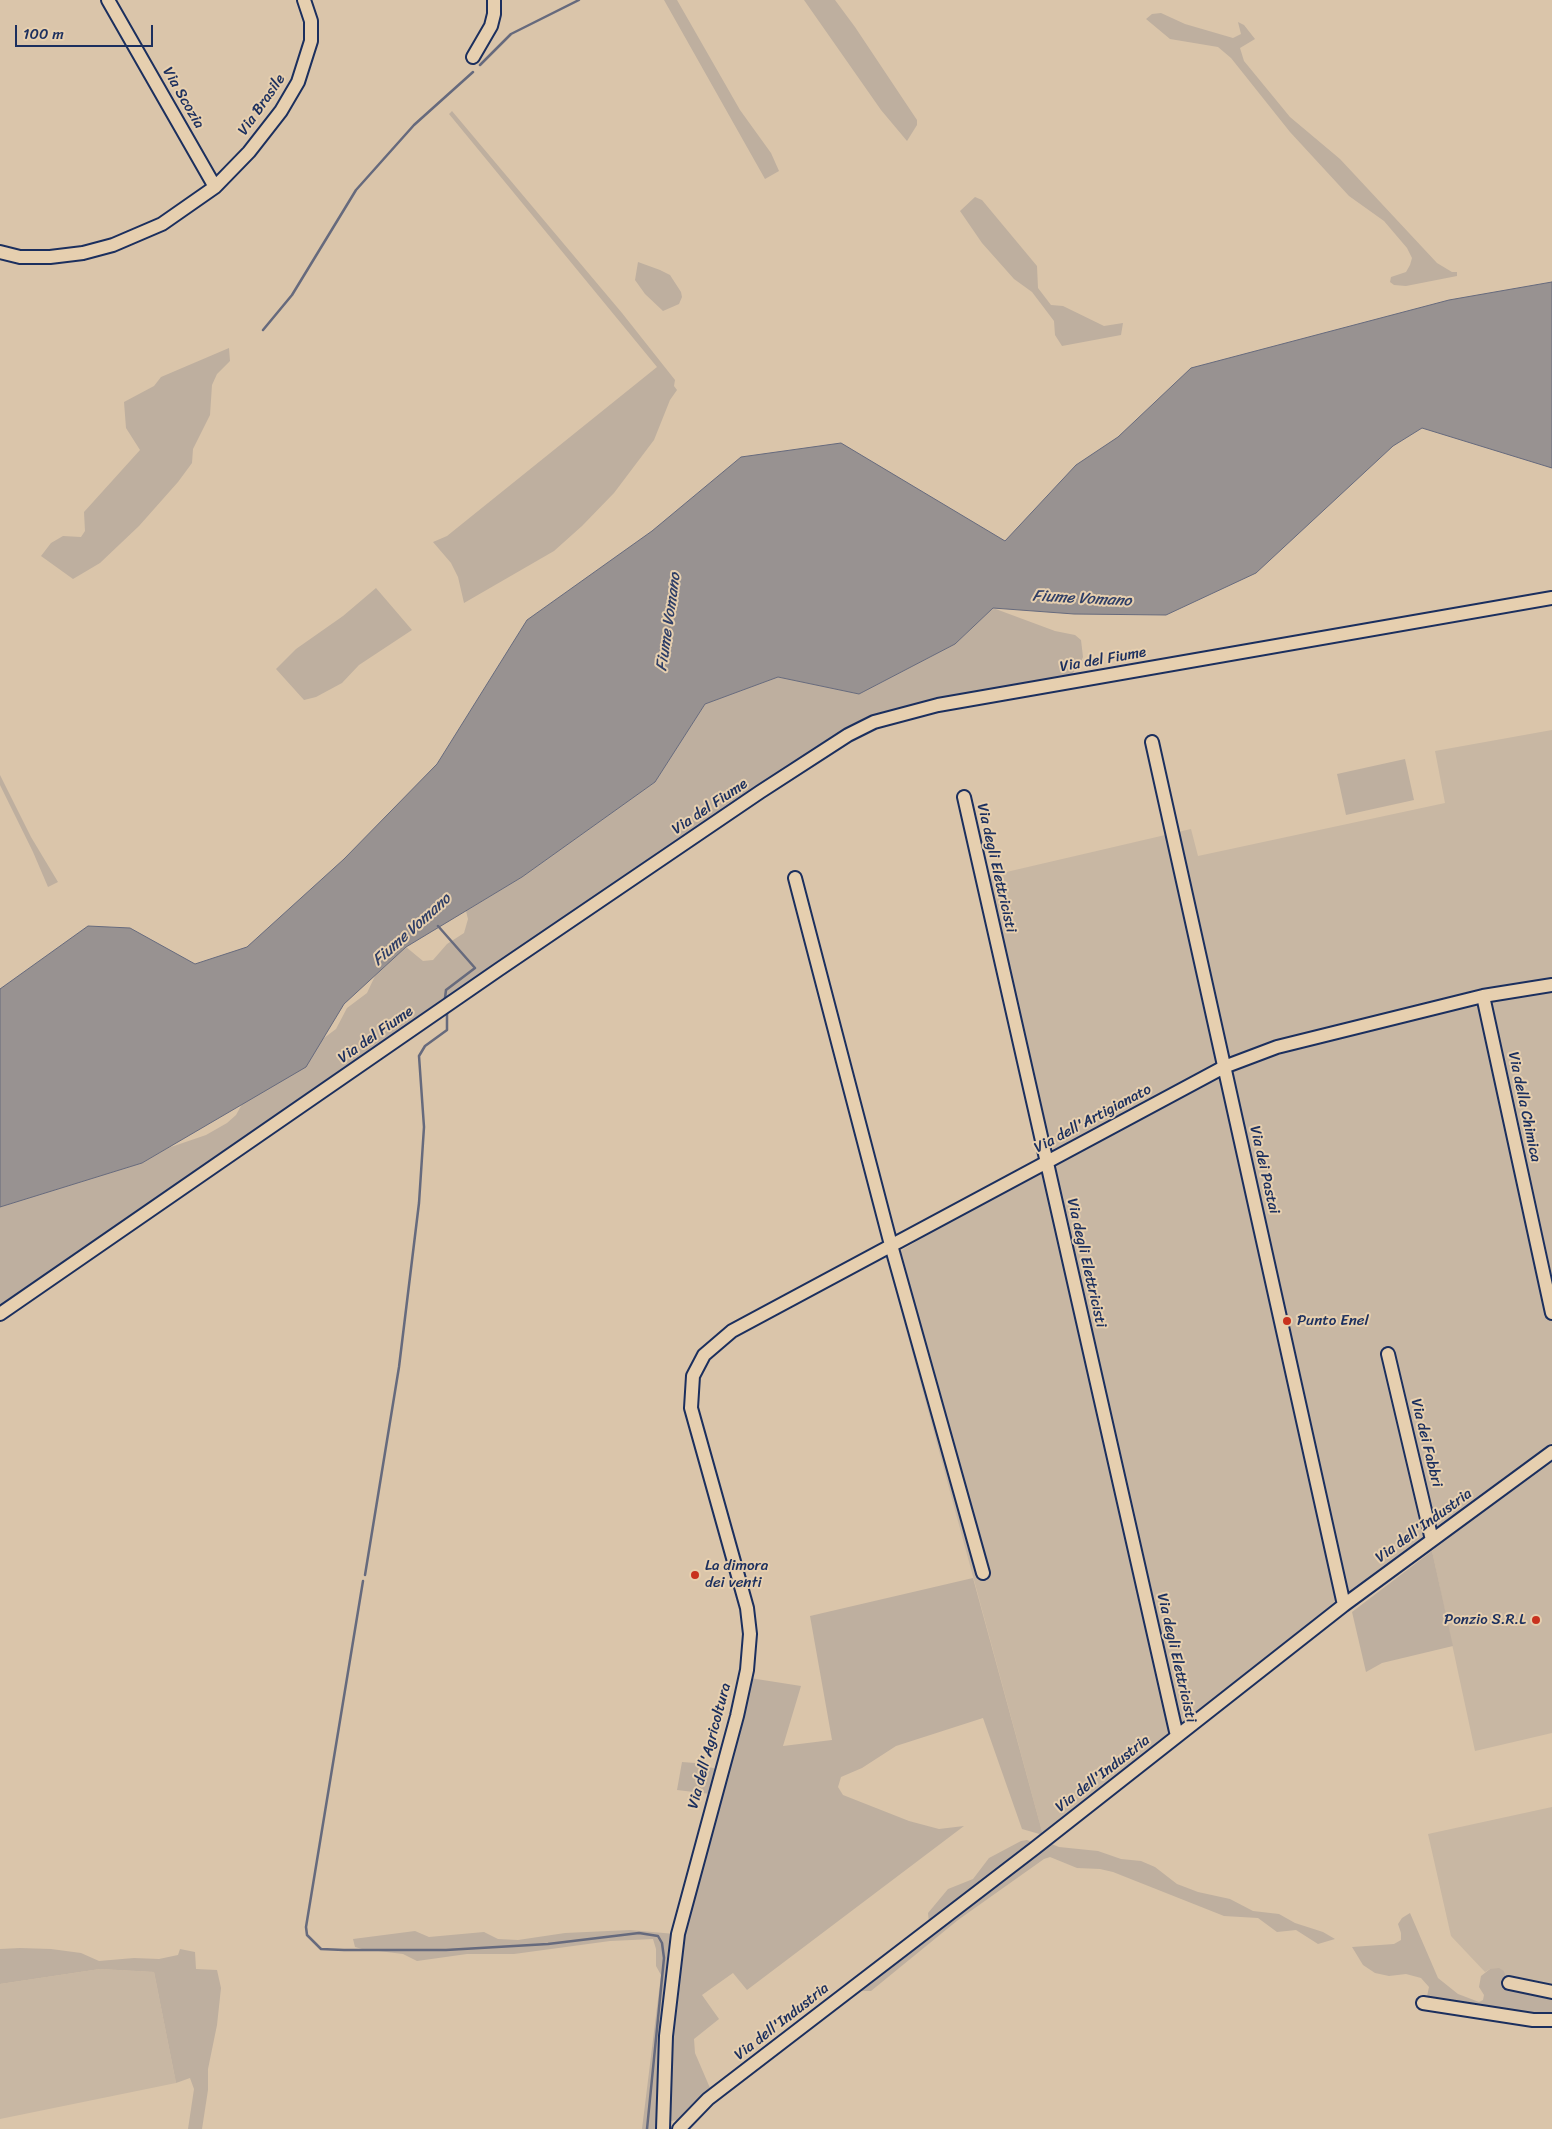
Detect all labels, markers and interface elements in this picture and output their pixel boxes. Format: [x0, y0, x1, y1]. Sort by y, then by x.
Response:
scale bar [18, 15, 155, 47]
text: 100 m [23, 21, 64, 47]
street label: Via Scozia [158, 64, 208, 132]
street label: Via Brasile [235, 71, 289, 139]
water label: Fiume Vomano [653, 572, 685, 672]
water label: Fiume Vomano [1032, 587, 1132, 611]
street label: Via del Fiume [1058, 644, 1148, 676]
street label: Via del Fiume [669, 775, 751, 839]
street label: Via degli Elettricisti [972, 802, 1020, 934]
water label: Fiume Vomano [369, 890, 455, 970]
street label: Via del Fiume [335, 1003, 417, 1067]
street label: Via della Chimica [1504, 1050, 1544, 1164]
street label: Via dell'Artigianato [1031, 1081, 1155, 1157]
street label: Via dei Pastai [1245, 1124, 1283, 1216]
street label: Via degli Elettricisti [1062, 1197, 1110, 1329]
place label: Punto Enel [1297, 1312, 1369, 1330]
marker: Punto Enel [1281, 1315, 1293, 1327]
street label: Via dei Fabbri [1406, 1397, 1446, 1489]
street label: Via dell'Industria [1372, 1485, 1476, 1567]
place label: La dimora dei venti [705, 1557, 768, 1592]
marker: La dimora dei venti [689, 1569, 701, 1581]
street label: Via degli Elettricisti [1152, 1592, 1200, 1724]
place label: Ponzio S.R.L [1444, 1611, 1526, 1629]
marker: Ponzio S.R.L [1530, 1614, 1542, 1626]
street label: Via dell'Agricoltura [685, 1681, 735, 1811]
street label: Via dell'Industria [1052, 1732, 1154, 1816]
street label: Via dell'Industria [731, 1980, 833, 2064]

